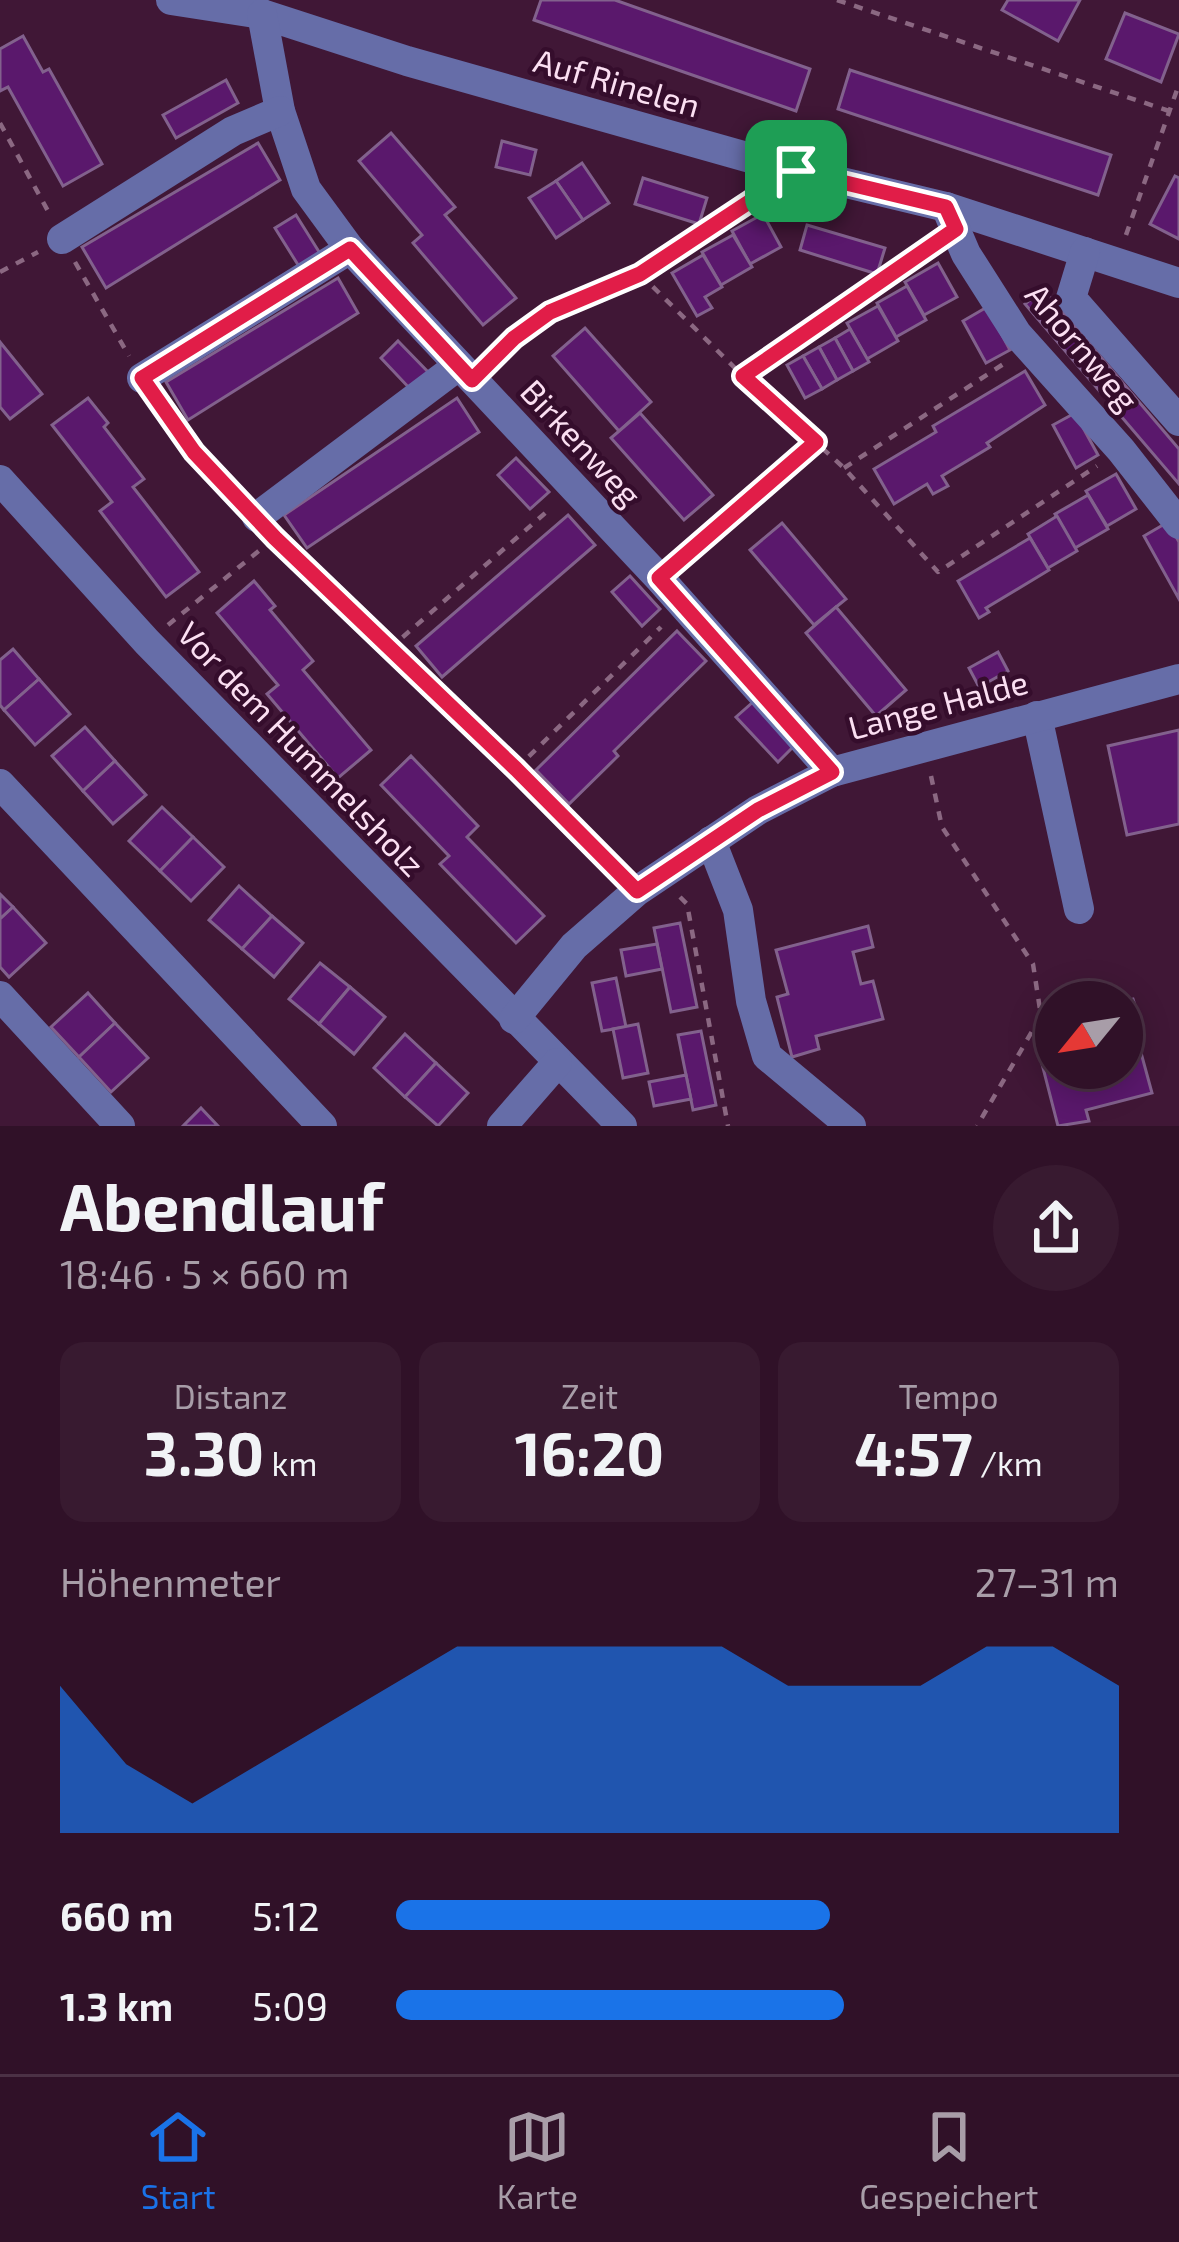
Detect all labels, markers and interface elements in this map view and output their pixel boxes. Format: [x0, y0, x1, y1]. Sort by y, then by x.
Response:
street label: Auf Rinelen [530, 39, 705, 125]
pin [745, 120, 847, 222]
icon: arrive [763, 138, 829, 204]
street label: Ahornweg [1018, 274, 1148, 418]
street label: Birkenweg [513, 371, 650, 514]
street label: Vor dem Hummelsholz [170, 613, 433, 884]
street label: Lange Halde [844, 661, 1032, 747]
north arrow [1035, 981, 1143, 1089]
map controls [1035, 981, 1143, 1089]
text: Abendlauf [60, 1165, 384, 1244]
button: share [993, 1165, 1119, 1291]
text: 18:46 · 5 × 660 m [60, 1250, 349, 1297]
text: Distanz [174, 1376, 287, 1416]
text: Zeit [561, 1376, 618, 1416]
text: Tempo [899, 1376, 999, 1416]
text: 3.30 [144, 1416, 264, 1488]
text: 16:20 [515, 1416, 664, 1488]
text: 4:57 [854, 1416, 973, 1488]
text: km [264, 1443, 317, 1483]
text: /km [973, 1443, 1043, 1483]
text: Höhenmeter [60, 1558, 281, 1605]
text: 27–31 m [975, 1558, 1119, 1605]
text: 660 m [60, 1892, 173, 1939]
text: 5:12 [252, 1892, 320, 1939]
text: 1.3 km [60, 1982, 173, 2029]
text: 5:09 [252, 1982, 328, 2029]
tab: Start [141, 2104, 215, 2216]
tab: Karte [497, 2104, 578, 2216]
tab: Gespeichert [859, 2104, 1038, 2216]

